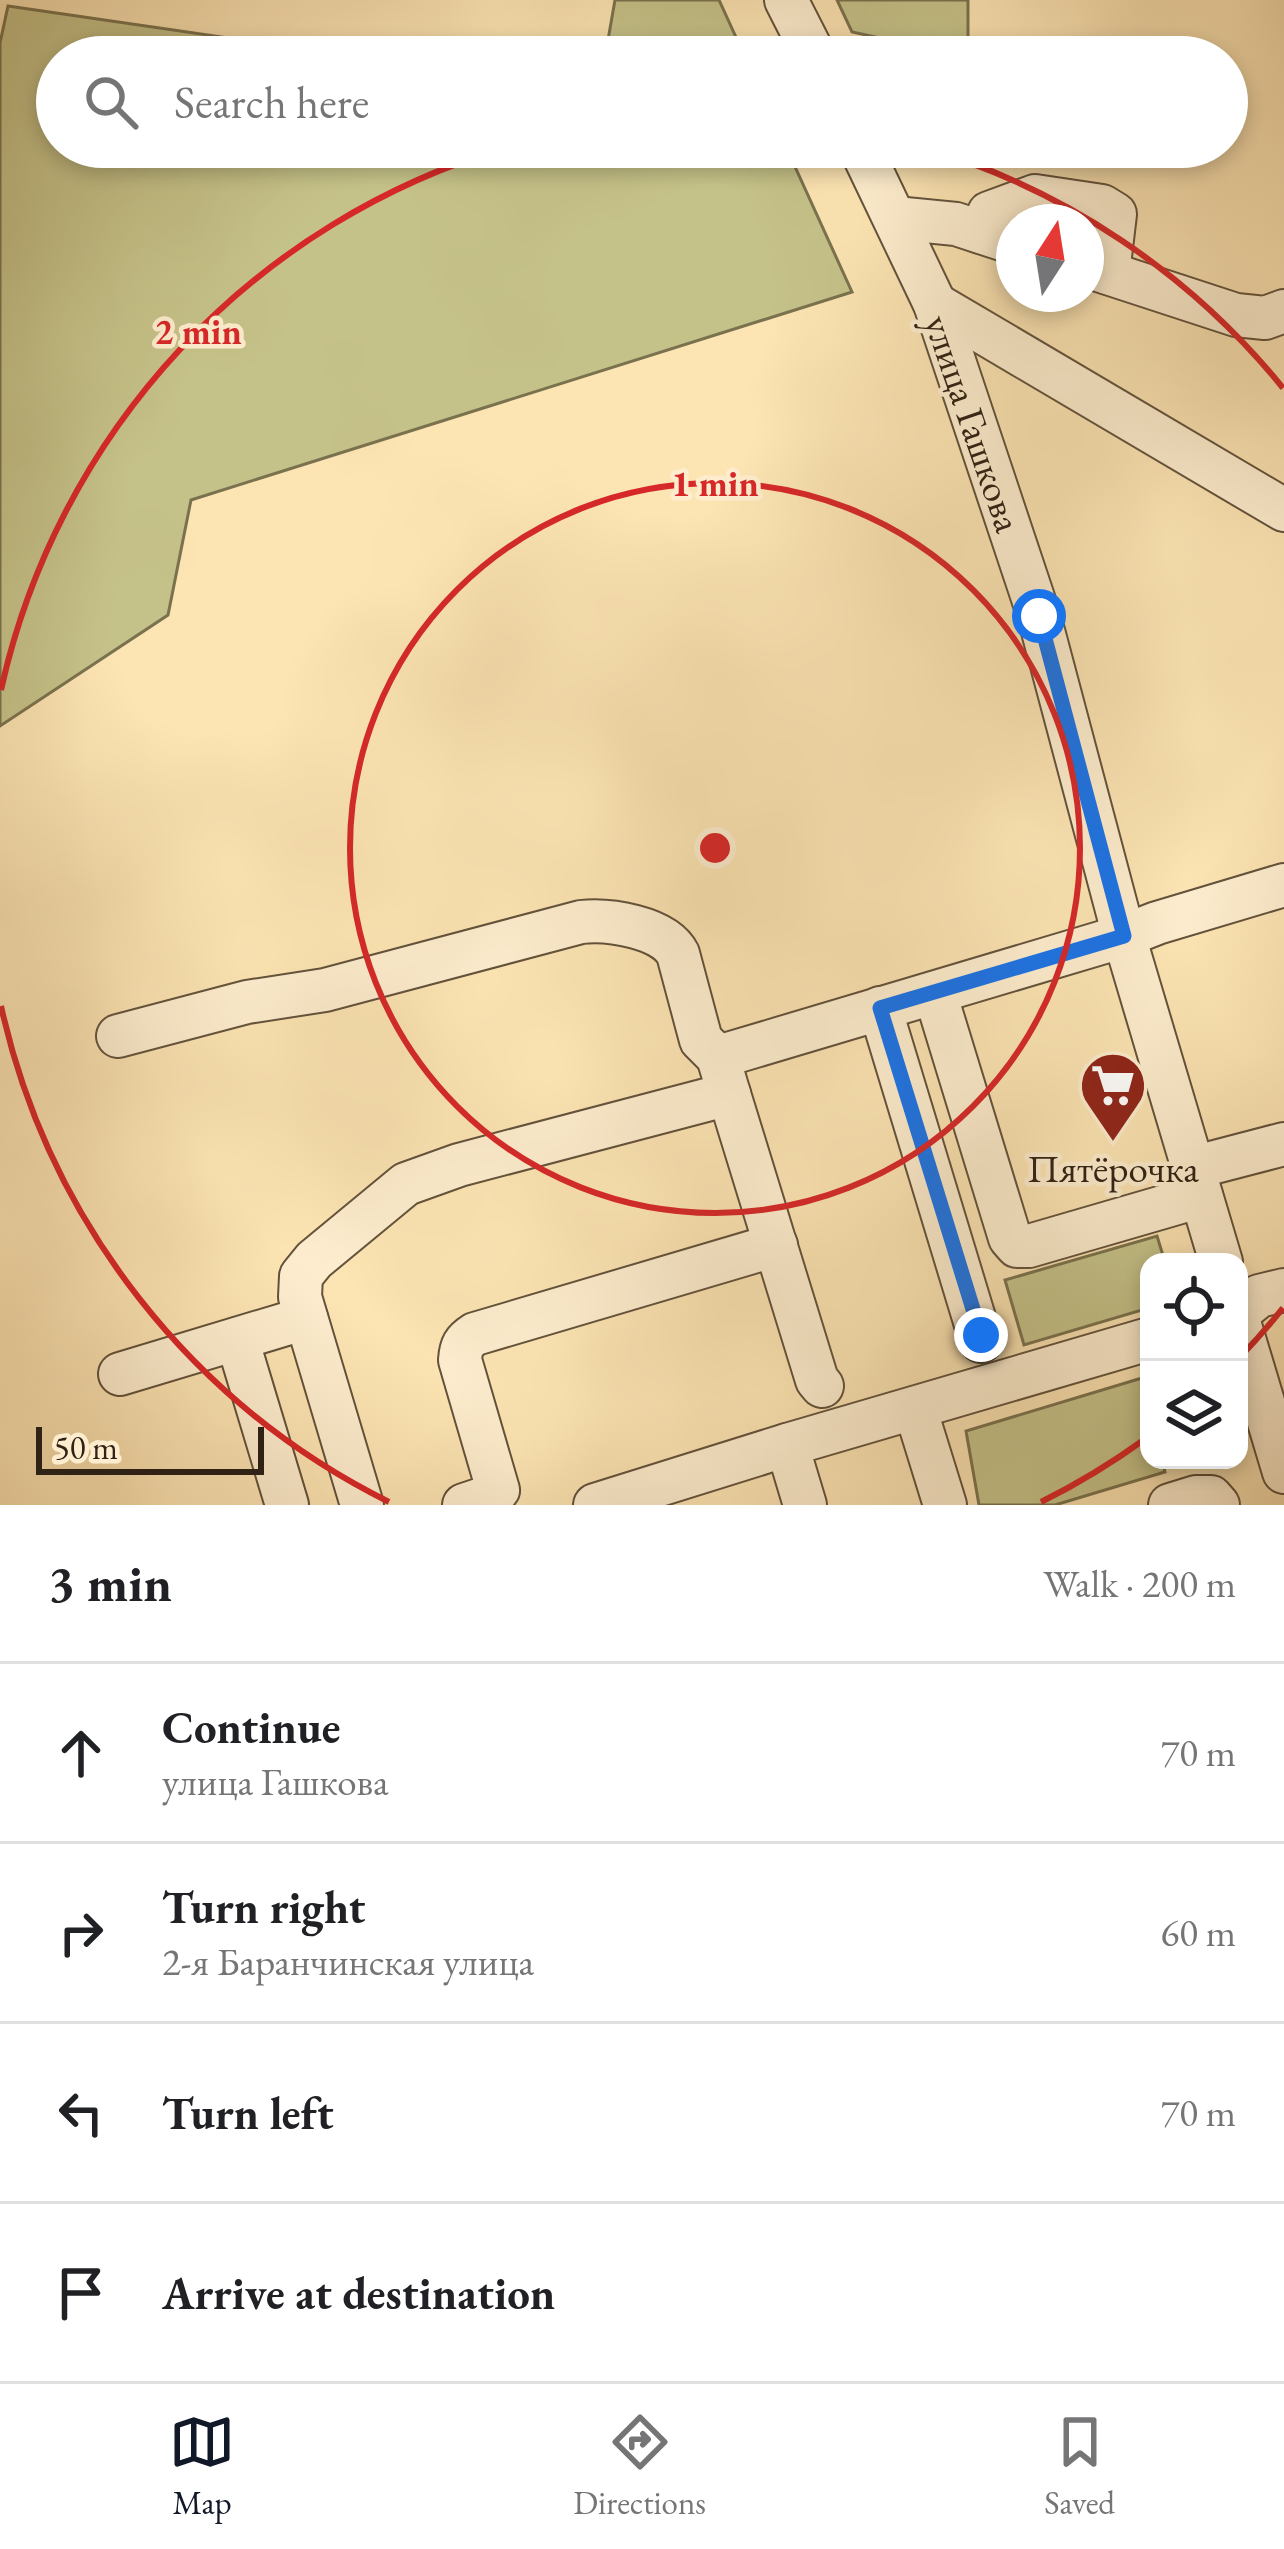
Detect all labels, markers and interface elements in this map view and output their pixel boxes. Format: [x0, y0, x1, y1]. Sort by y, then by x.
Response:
search box [36, 36, 1248, 168]
icon: search [78, 69, 144, 135]
text: Search here [174, 73, 369, 131]
north arrow [996, 204, 1104, 312]
text: 2 min [154, 308, 242, 355]
street label: улица Гашкова [913, 308, 1035, 539]
text: 1 min [671, 460, 759, 507]
route start [1012, 589, 1066, 643]
centre of rings [694, 827, 736, 869]
supermarket icon: Пятёрочка [1078, 1050, 1148, 1144]
place label: Пятёрочка [1027, 1143, 1199, 1194]
map controls [1140, 1253, 1248, 1469]
button: locate [1140, 1253, 1248, 1361]
route end [954, 1308, 1008, 1362]
button: layers [1140, 1361, 1248, 1469]
scale bar [36, 1421, 264, 1474]
text: 50 m [54, 1426, 118, 1469]
text: 3 min [48, 1550, 172, 1616]
text: Walk · 200 m [1043, 1558, 1236, 1609]
text: Continue [162, 1698, 340, 1756]
icon: ahead [48, 1720, 114, 1786]
text: 70 m [1160, 1727, 1236, 1778]
text: улица Гашкова [162, 1756, 389, 1807]
text: Turn right [162, 1878, 365, 1936]
icon: right [48, 1900, 114, 1966]
text: 60 m [1160, 1907, 1236, 1958]
text: 2-я Баранчинская улица [162, 1936, 534, 1987]
icon: left [48, 2080, 114, 2146]
text: Turn left [162, 2084, 334, 2142]
text: 70 m [1160, 2087, 1236, 2138]
icon: arrive [48, 2260, 114, 2326]
text: Arrive at destination [162, 2264, 555, 2322]
tab: Map [169, 2409, 235, 2524]
tab: Directions [573, 2409, 706, 2524]
tab: Saved [1044, 2409, 1115, 2524]

